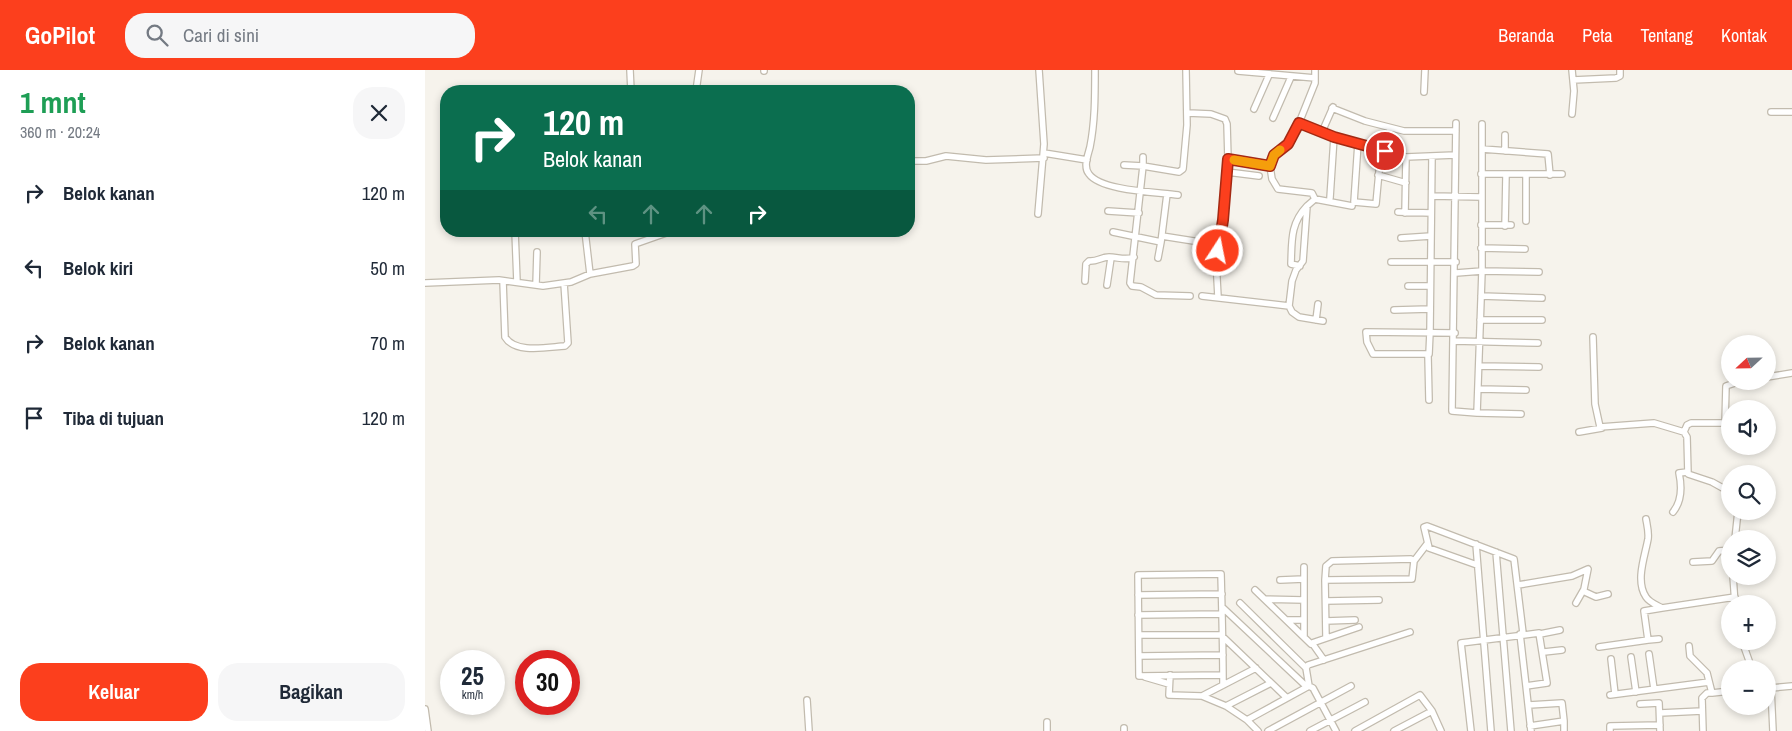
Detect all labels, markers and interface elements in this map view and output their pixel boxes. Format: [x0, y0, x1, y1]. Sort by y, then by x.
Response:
search box [125, 13, 475, 58]
text: GoPilot [25, 19, 95, 51]
icon: search [143, 21, 171, 49]
text: Cari di sini [183, 22, 259, 48]
text: Beranda [1498, 23, 1554, 48]
text: Peta [1582, 23, 1613, 48]
text: Tentang [1641, 23, 1693, 48]
text: Kontak [1721, 23, 1767, 48]
text: 1 mnt [20, 82, 86, 122]
button: close [353, 87, 405, 139]
text: 120 m [543, 99, 624, 146]
icon: right [460, 105, 525, 170]
text: 360 m · 20:24 [20, 121, 100, 143]
pin [1364, 130, 1406, 172]
icon: arrive [1371, 137, 1399, 165]
text: Belok kanan [543, 144, 642, 174]
icon: right [20, 179, 48, 207]
text: Belok kanan [63, 180, 155, 206]
text: 120 m [362, 180, 405, 206]
icon: left [584, 200, 612, 228]
icon: ahead [637, 200, 665, 228]
icon: ahead [690, 200, 718, 228]
icon: right [743, 200, 771, 228]
position arrow [1191, 224, 1243, 276]
icon: left [20, 254, 48, 282]
text: Belok kiri [63, 255, 133, 281]
text: 50 m [370, 255, 405, 281]
icon: right [20, 329, 48, 357]
text: Belok kanan [63, 330, 155, 356]
text: 70 m [370, 330, 405, 356]
north arrow [1721, 335, 1776, 390]
map controls [1721, 335, 1776, 715]
button: sound [1721, 400, 1776, 455]
icon: arrive [20, 404, 48, 432]
text: Tiba di tujuan [63, 405, 164, 431]
text: 120 m [362, 405, 405, 431]
button: search [1721, 465, 1776, 520]
button: layers [1721, 530, 1776, 585]
button: + [1721, 595, 1776, 650]
speed limit sign: 30 [515, 650, 580, 715]
text: 25 [461, 659, 484, 693]
button: − [1721, 660, 1776, 715]
button: Keluar [20, 663, 208, 721]
button: Bagikan [218, 663, 405, 721]
text: km/h [462, 687, 483, 703]

